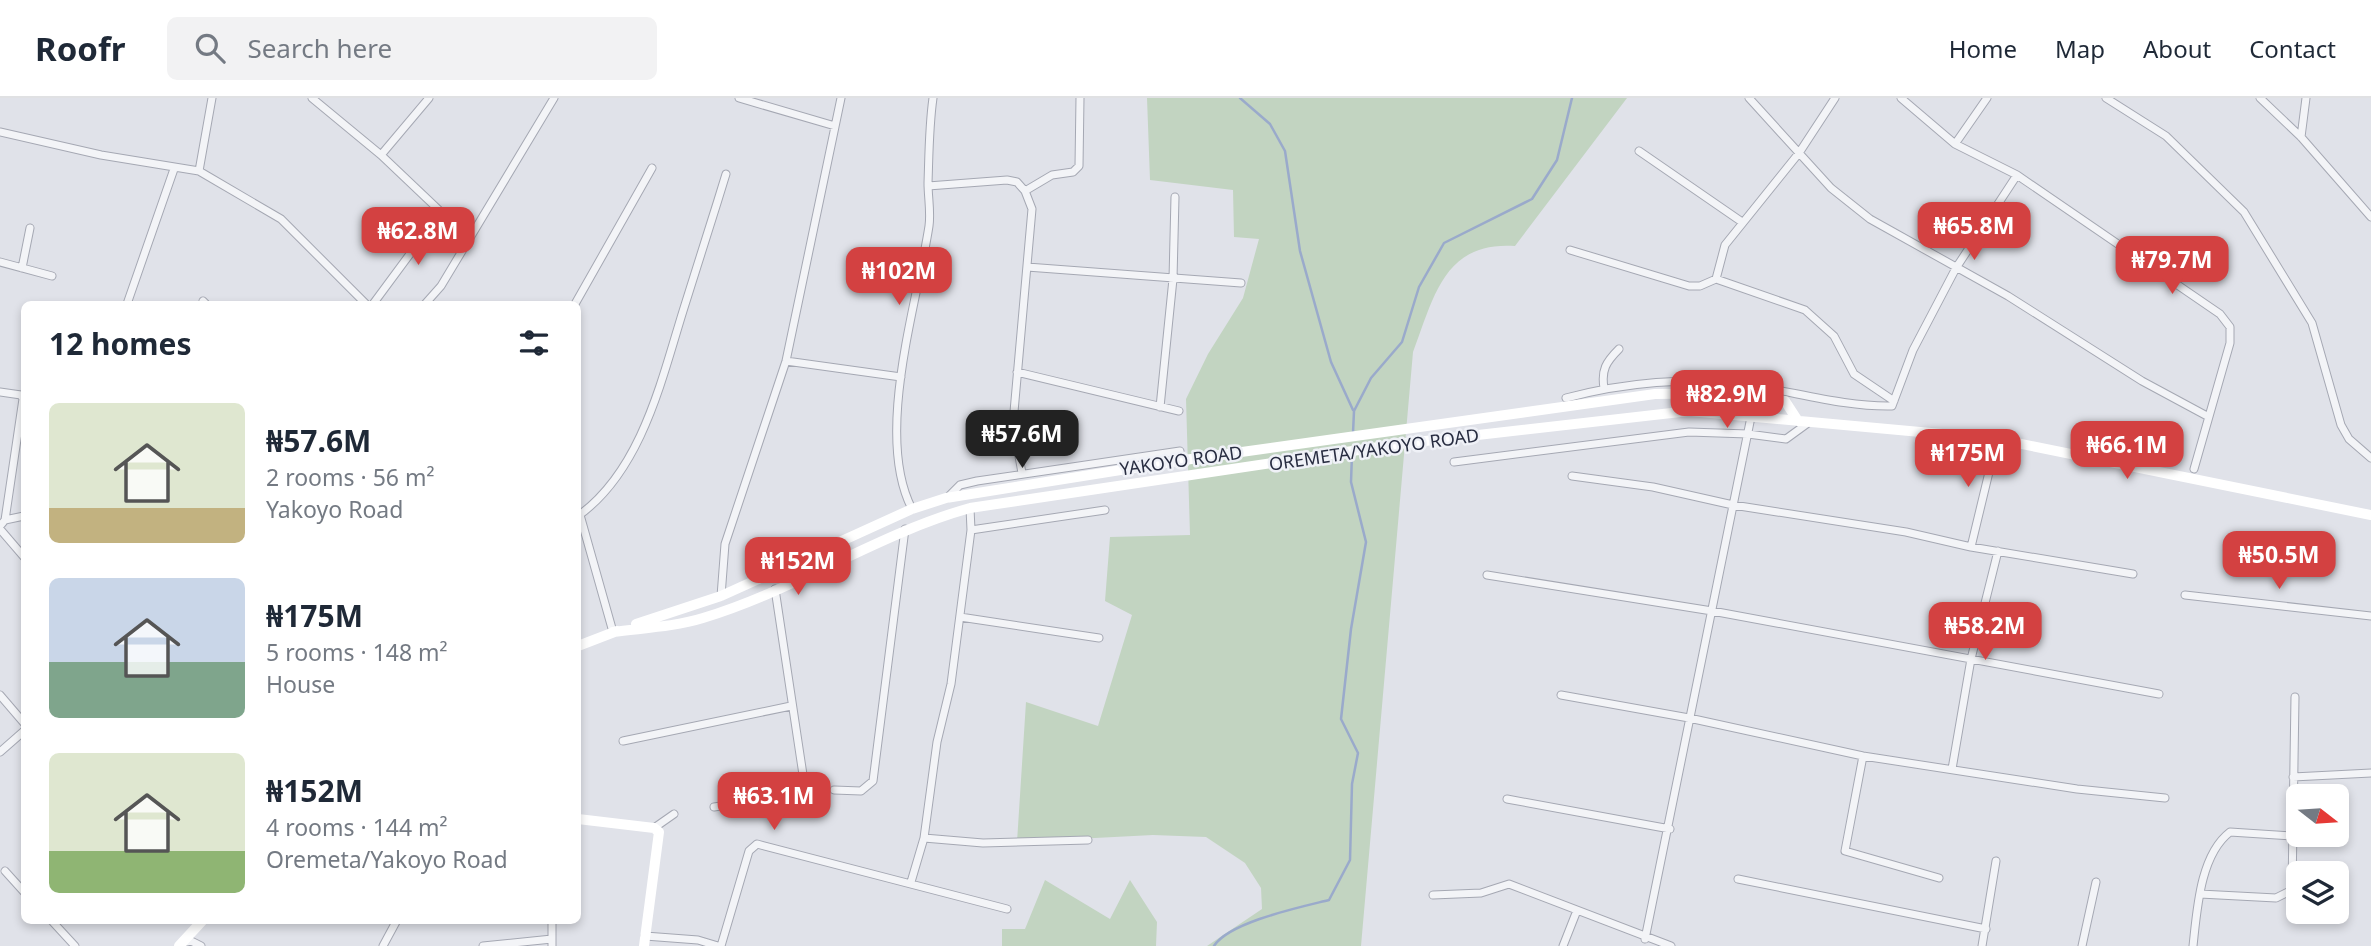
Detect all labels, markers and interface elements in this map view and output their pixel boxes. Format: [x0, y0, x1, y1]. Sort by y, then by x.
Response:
search box [167, 17, 657, 80]
text: Roofr [35, 26, 125, 71]
icon: search [191, 29, 229, 67]
text: Search here [247, 30, 392, 66]
text: Home [1949, 32, 2017, 65]
text: Map [2055, 32, 2105, 65]
text: About [2143, 32, 2211, 65]
text: Contact [2249, 32, 2336, 65]
pin: ₦65.8M [1917, 202, 2031, 262]
pin: ₦62.8M [361, 208, 475, 267]
text: ₦65.8M [1934, 209, 2014, 241]
text: ₦62.8M [378, 214, 458, 246]
pin: ₦79.7M [2115, 236, 2229, 296]
text: ₦79.7M [2132, 243, 2212, 275]
pin: ₦102M [850, 248, 948, 307]
text: ₦102M [862, 254, 936, 286]
text: 12 homes [49, 323, 192, 364]
icon: filters [515, 324, 553, 362]
pin: ₦82.9M [1670, 370, 1784, 430]
text: ₦82.9M [1687, 377, 1767, 409]
pin: ₦57.6M [965, 410, 1079, 470]
text: ₦57.6M [982, 417, 1062, 449]
text: ₦57.6M [266, 420, 371, 461]
street label: OREMETA/YAKOYO ROAD [1267, 422, 1480, 476]
pin: ₦66.1M [2070, 422, 2184, 481]
text: ₦66.1M [2087, 428, 2167, 460]
pin: ₦175M [1919, 430, 2017, 489]
icon: home [105, 431, 189, 515]
text: ₦175M [1931, 436, 2005, 468]
street label: YAKOYO ROAD [1118, 440, 1244, 480]
text: 2 rooms · 56 m² [266, 461, 435, 493]
text: Yakoyo Road [266, 493, 403, 525]
pin: ₦50.5M [2222, 532, 2336, 591]
pin: ₦152M [749, 538, 847, 597]
text: ₦50.5M [2239, 538, 2319, 570]
text: ₦152M [761, 544, 835, 576]
text: ₦175M [266, 595, 363, 636]
pin: ₦58.2M [1928, 602, 2042, 662]
icon: home [105, 606, 189, 690]
text: ₦58.2M [1945, 609, 2025, 641]
text: 5 rooms · 148 m² [266, 636, 448, 668]
text: House [266, 668, 335, 700]
text: ₦152M [266, 770, 363, 811]
pin: ₦63.1M [717, 772, 831, 832]
text: ₦63.1M [734, 779, 814, 811]
icon: home [105, 781, 189, 865]
north arrow [2286, 784, 2348, 847]
map controls [2286, 784, 2349, 924]
text: 4 rooms · 144 m² [266, 811, 448, 843]
text: Oremeta/Yakoyo Road [266, 843, 508, 875]
button: layers [2286, 861, 2349, 924]

